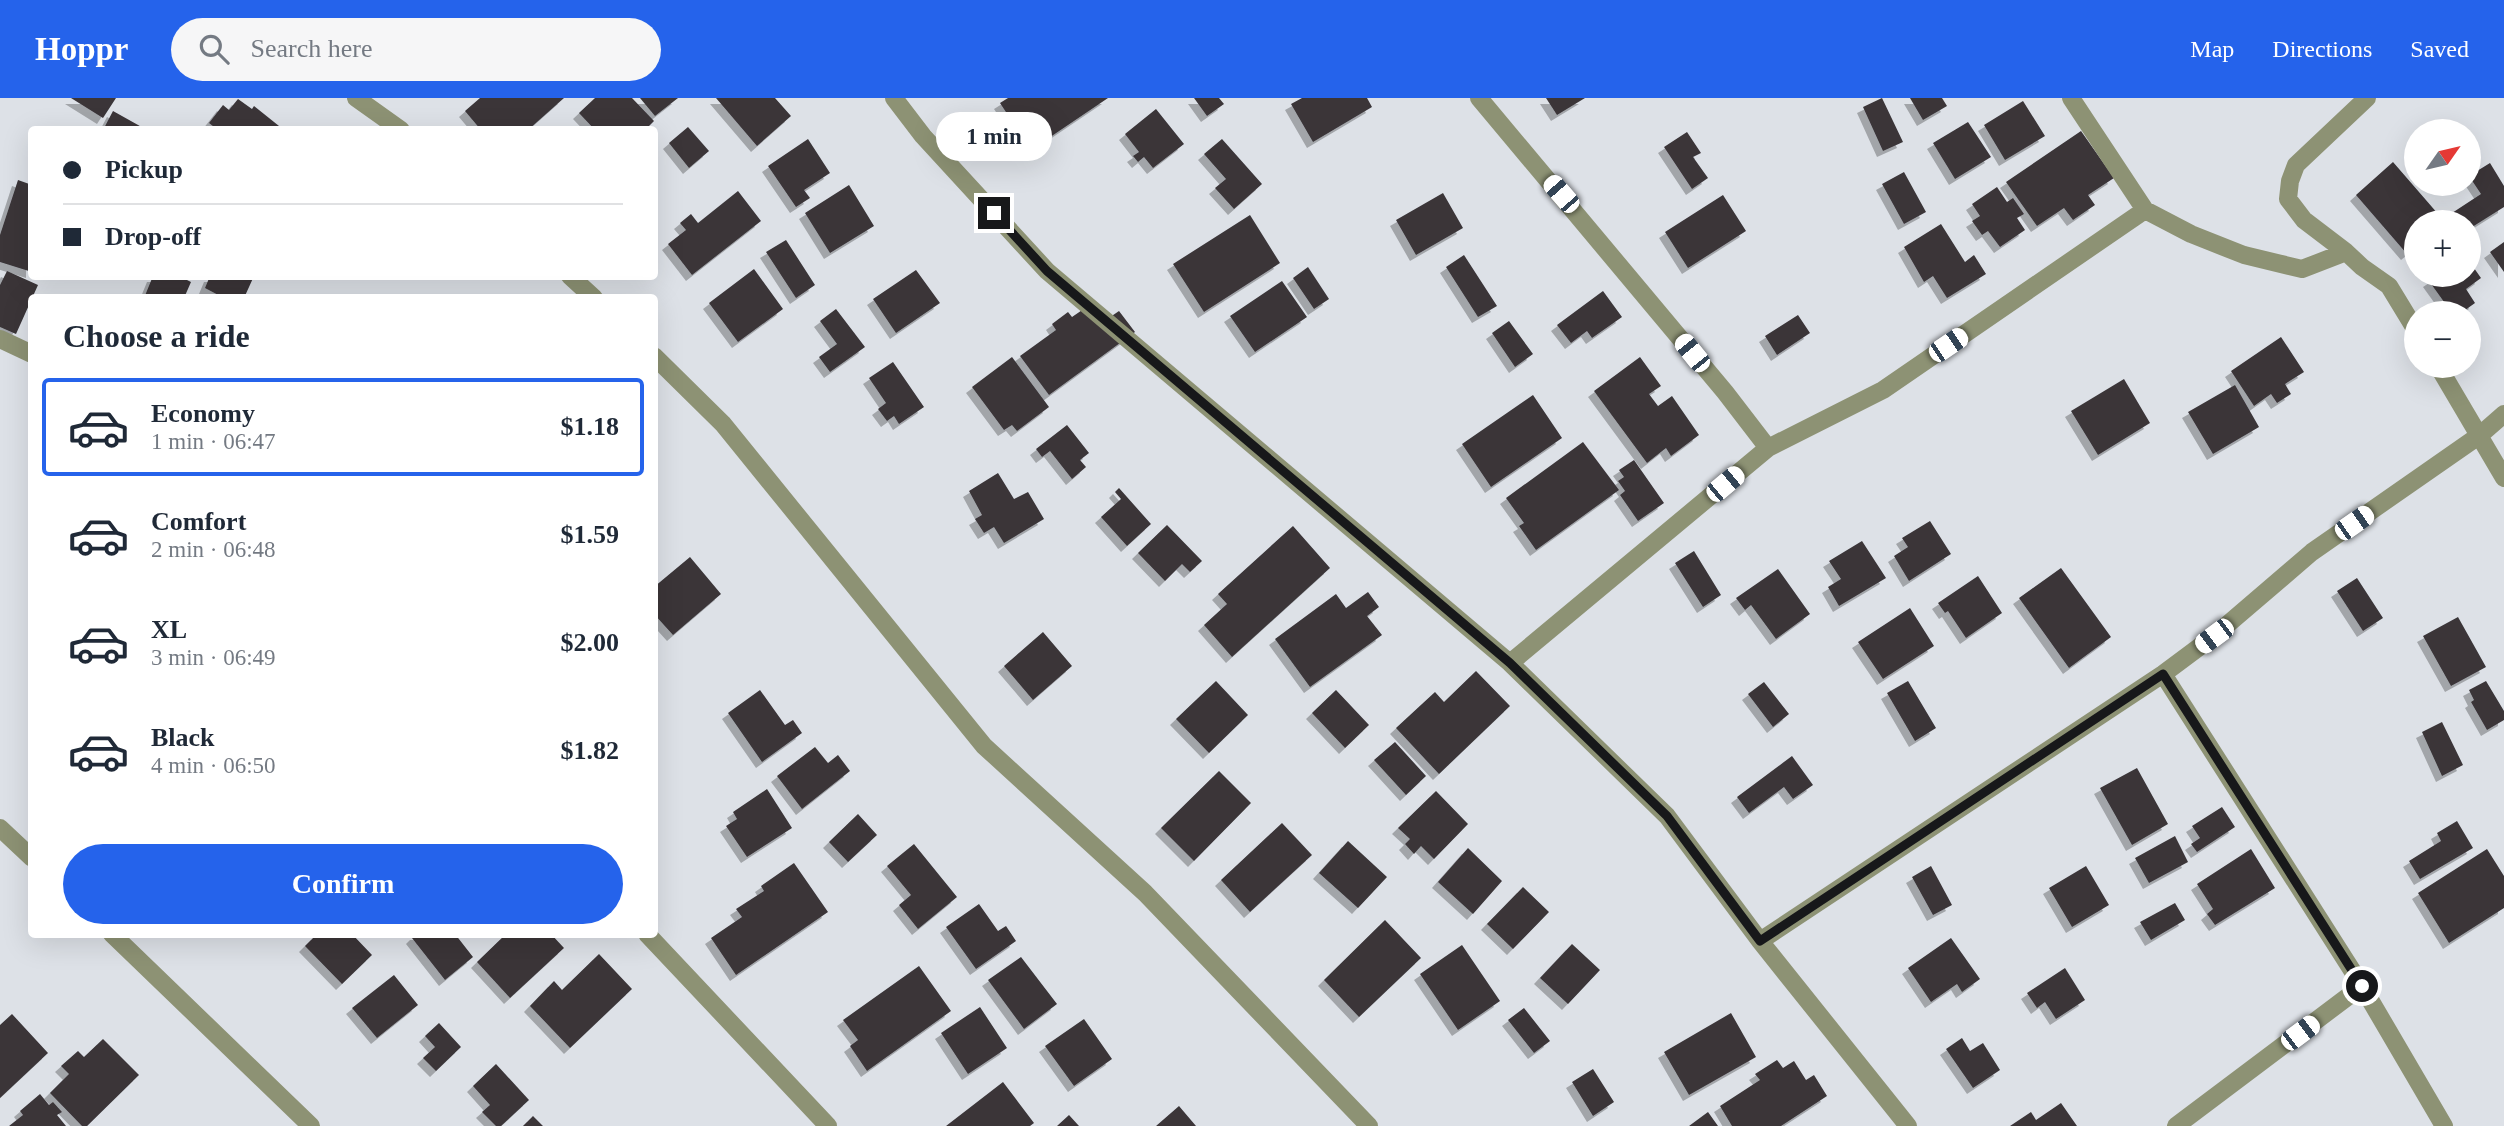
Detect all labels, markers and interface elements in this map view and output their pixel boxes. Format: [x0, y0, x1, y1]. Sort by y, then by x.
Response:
search box [171, 18, 661, 81]
icon: search [195, 30, 233, 68]
text: Hoppr [35, 31, 129, 67]
text: Search here [251, 34, 373, 63]
text: Map [2190, 36, 2234, 62]
text: Directions [2272, 36, 2372, 62]
text: Saved [2410, 36, 2469, 62]
callout: 1 min [936, 111, 1052, 160]
north arrow [2404, 119, 2482, 196]
map controls [2404, 119, 2481, 378]
text: 1 min [966, 124, 1022, 149]
text: Pickup [105, 155, 183, 184]
car [1540, 171, 1583, 217]
route end [978, 197, 1010, 229]
button: + [2404, 210, 2481, 287]
text: Drop-off [105, 222, 201, 251]
button: − [2404, 301, 2481, 378]
text: Choose a ride [63, 318, 250, 354]
car [1925, 325, 1972, 365]
car [1671, 330, 1714, 376]
icon: car [67, 396, 130, 459]
text: Economy [151, 399, 255, 428]
text: $1.18 [561, 412, 619, 441]
text: 1 min · 06:47 [151, 429, 276, 454]
car [1703, 462, 1748, 506]
car [2331, 502, 2378, 544]
icon: car [67, 504, 130, 567]
text: Comfort [151, 507, 246, 536]
text: $1.59 [561, 520, 619, 549]
text: 2 min · 06:48 [151, 537, 276, 562]
icon: car [67, 612, 130, 675]
text: XL [151, 615, 187, 644]
car [2191, 615, 2238, 657]
text: $2.00 [561, 628, 619, 657]
text: 3 min · 06:49 [151, 645, 276, 670]
icon: car [67, 720, 130, 783]
text: Black [151, 723, 215, 752]
text: $1.82 [561, 736, 619, 765]
text: 4 min · 06:50 [151, 753, 276, 778]
button: Confirm [63, 844, 623, 924]
route start [2346, 970, 2378, 1002]
car [2277, 1012, 2324, 1054]

